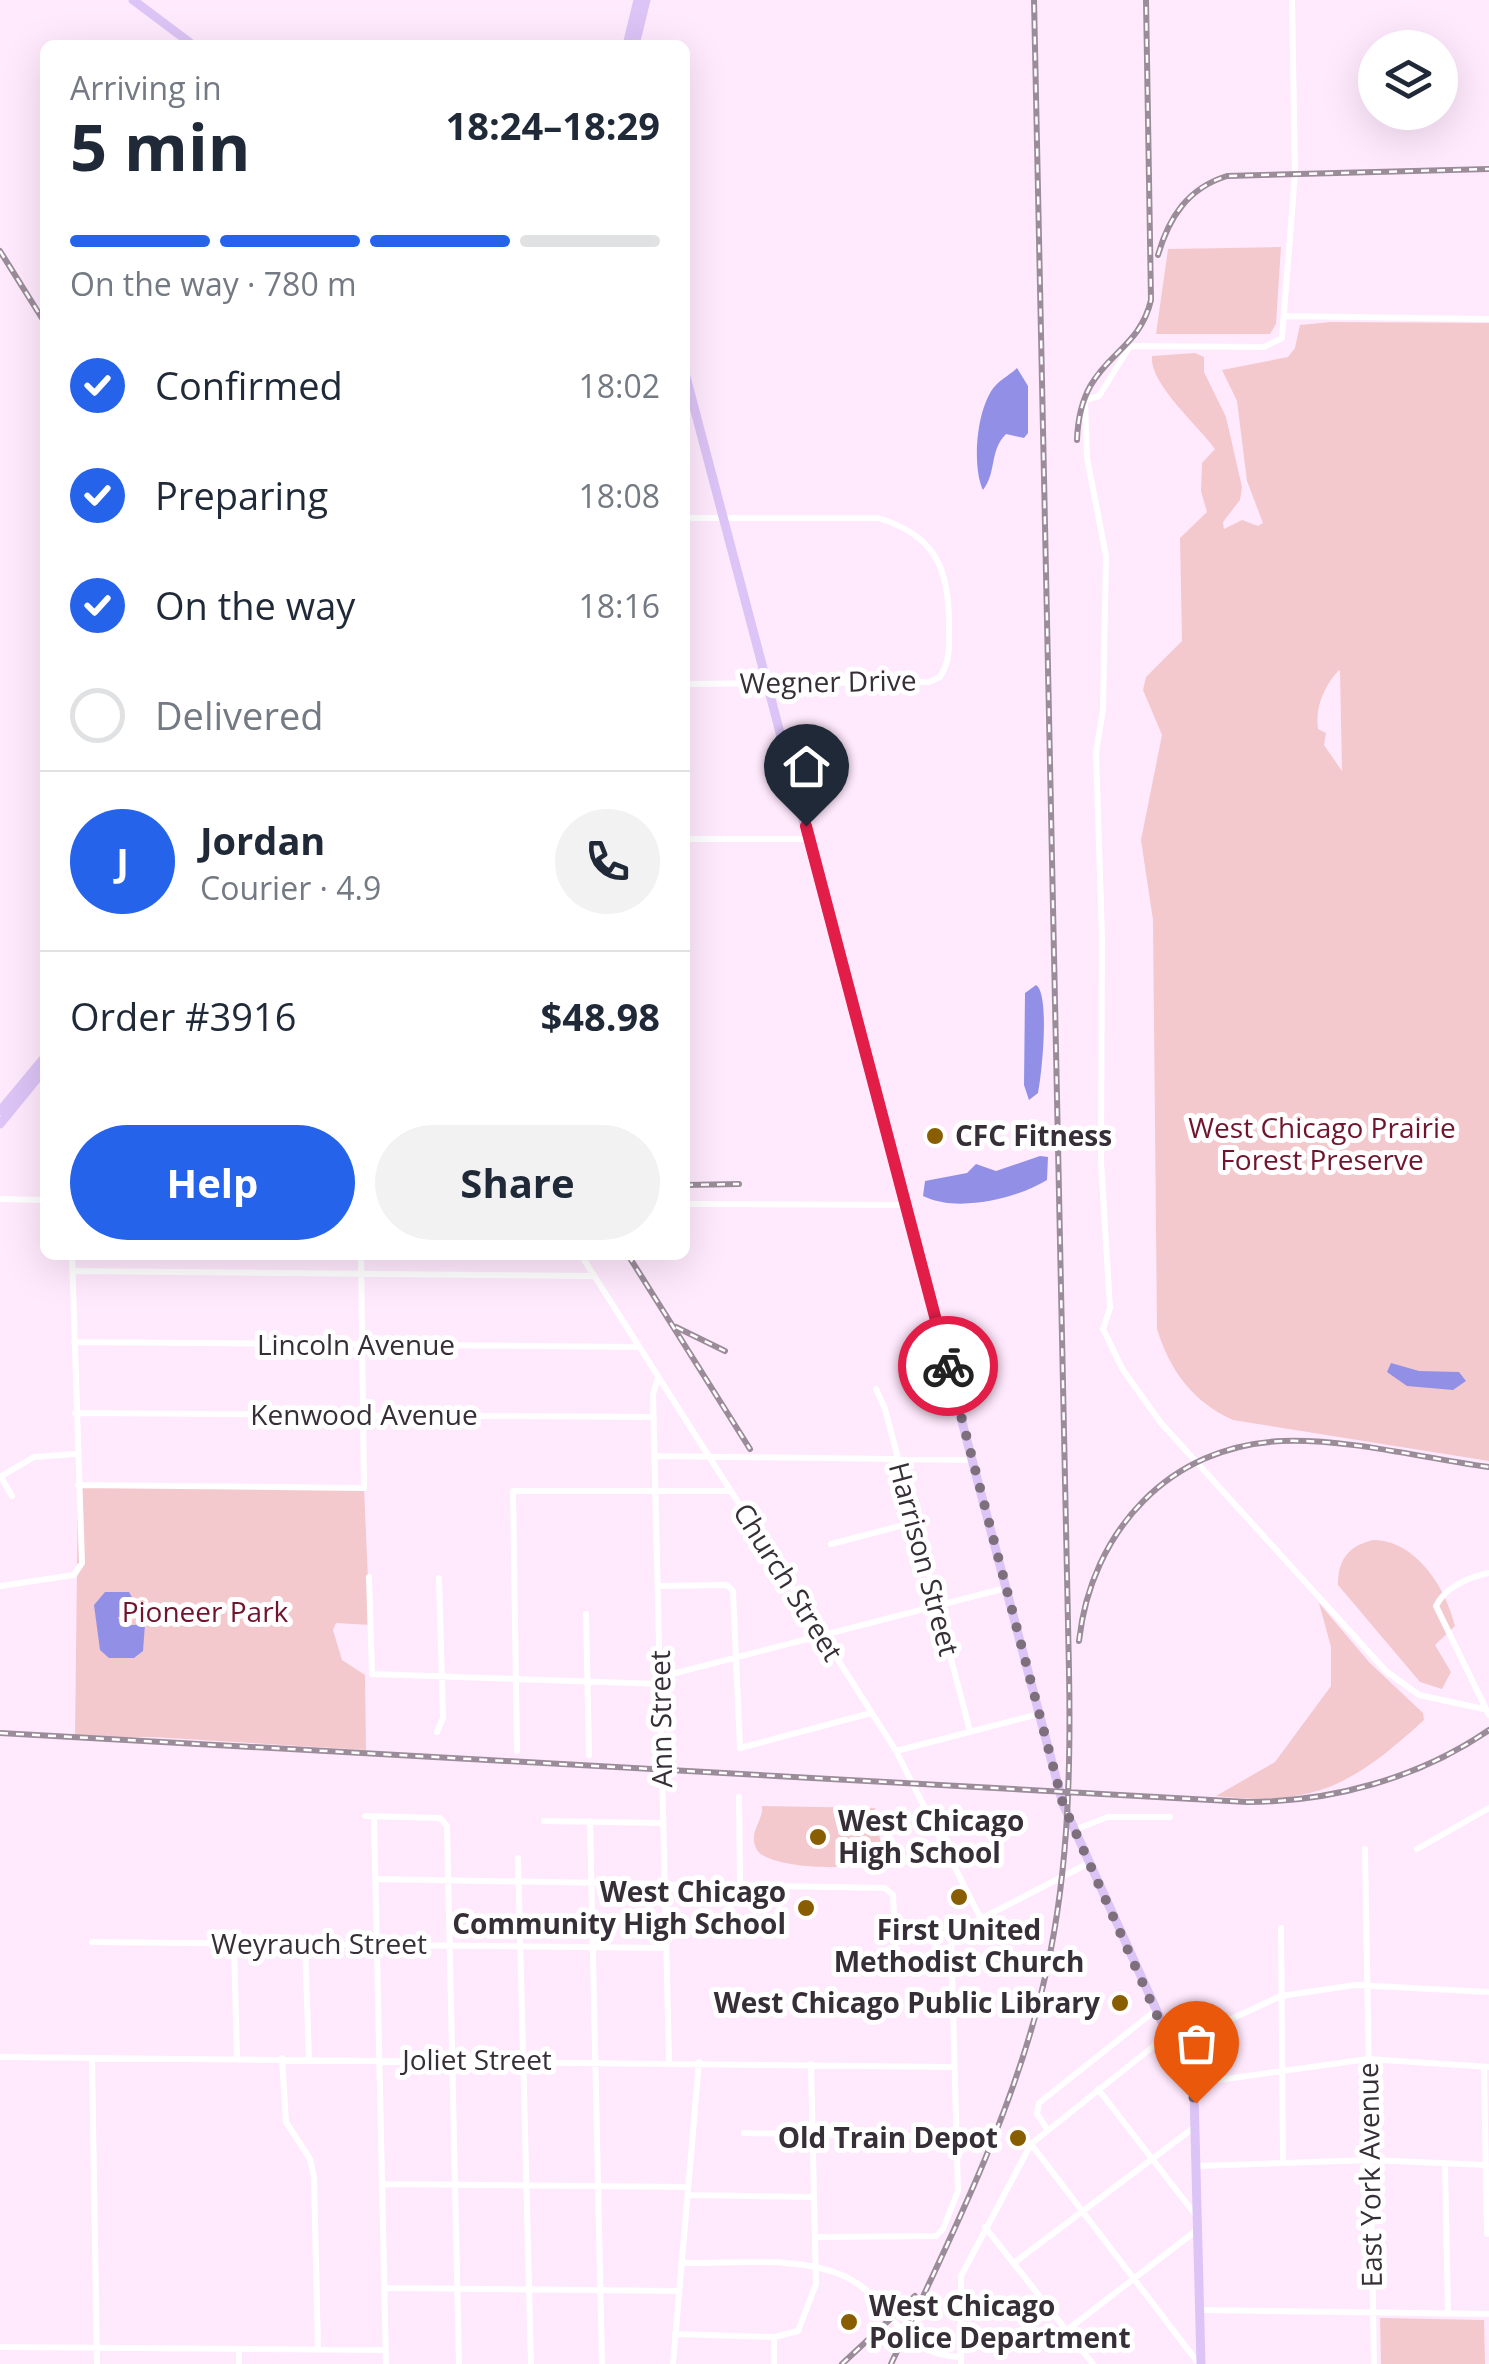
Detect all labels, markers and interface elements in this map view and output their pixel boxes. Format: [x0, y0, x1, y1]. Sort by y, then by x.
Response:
map controls [1358, 30, 1458, 130]
button: layers [1358, 30, 1458, 130]
text: Arriving in [70, 66, 222, 109]
text: 18:24–18:29 [446, 99, 660, 151]
text: 5 min [70, 102, 250, 190]
text: On the way · 780 m [70, 262, 357, 305]
icon: check [70, 358, 125, 413]
text: Confirmed [155, 359, 343, 411]
text: 18:02 [578, 364, 660, 407]
icon: check [70, 468, 125, 523]
text: Preparing [155, 469, 328, 521]
text: 18:08 [578, 474, 660, 517]
icon: check [70, 578, 125, 633]
text: On the way [155, 579, 355, 631]
text: 18:16 [578, 584, 660, 627]
street label: Wegner Drive [739, 660, 917, 702]
text: Delivered [155, 689, 324, 741]
pin [764, 724, 849, 827]
icon: home [779, 739, 834, 794]
button: phone [555, 809, 660, 914]
text: Jordan [200, 814, 325, 866]
text: J [116, 835, 129, 887]
text: Courier · 4.9 [200, 866, 381, 909]
text: Order #3916 [70, 990, 297, 1042]
text: $48.98 [541, 990, 660, 1042]
park label: West Chicago Prairie Forest Preserve [1188, 1108, 1456, 1178]
place label: CFC Fitness [955, 1116, 1112, 1154]
button: Help [70, 1125, 355, 1240]
button: Share [375, 1125, 660, 1240]
marker: CFC Fitness [924, 1125, 946, 1147]
courier [898, 1316, 998, 1416]
street label: Lincoln Avenue [257, 1325, 455, 1363]
icon: bike [921, 1339, 976, 1394]
street label: Kenwood Avenue [250, 1395, 478, 1433]
street label: Harrison Street [881, 1458, 969, 1660]
street label: Church Street [725, 1495, 853, 1668]
park label: Pioneer Park [122, 1592, 289, 1630]
street label: Ann Street [640, 1650, 680, 1788]
place label: West Chicago High School [838, 1801, 1024, 1871]
marker: West Chicago High School [807, 1826, 829, 1848]
place label: West Chicago Community High School [452, 1872, 786, 1942]
marker: First United Methodist Church [948, 1886, 970, 1908]
marker: West Chicago Community High School [795, 1897, 817, 1919]
place label: First United Methodist Church [834, 1910, 1084, 1980]
street label: Weyrauch Street [211, 1924, 427, 1962]
place label: West Chicago Public Library [714, 1983, 1100, 2021]
marker: West Chicago Public Library [1109, 1992, 1131, 2014]
pin [1154, 2001, 1239, 2104]
icon: bag [1169, 2016, 1224, 2071]
street label: Joliet Street [399, 2040, 552, 2078]
street label: East York Avenue [1348, 2062, 1390, 2288]
place label: Old Train Depot [778, 2118, 998, 2156]
marker: Old Train Depot [1007, 2127, 1029, 2149]
place label: West Chicago Police Department [869, 2286, 1131, 2356]
marker: West Chicago Police Department [838, 2311, 860, 2333]

